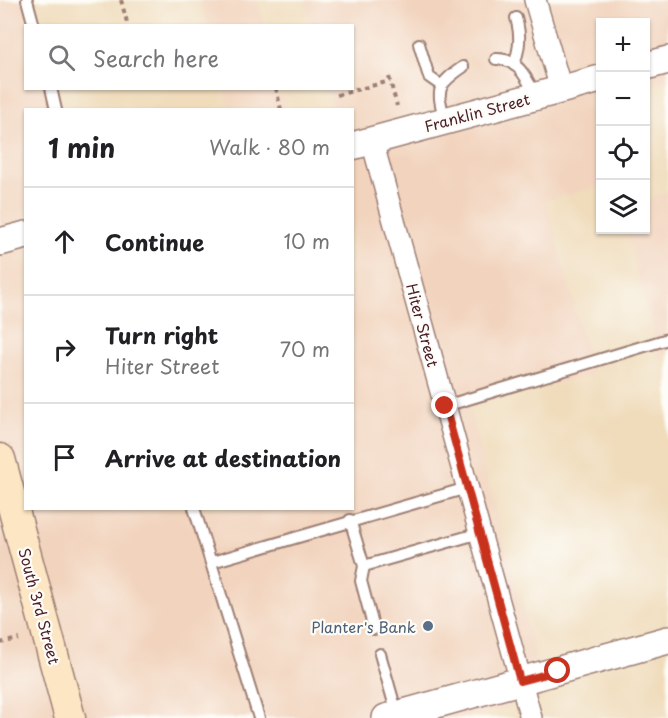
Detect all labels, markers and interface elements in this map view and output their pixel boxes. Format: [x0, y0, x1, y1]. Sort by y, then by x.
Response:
map controls [596, 18, 650, 234]
button: + [596, 18, 650, 72]
search box [24, 24, 354, 90]
icon: search [45, 41, 78, 74]
text: Search here [93, 41, 219, 74]
button: − [596, 72, 650, 126]
street label: Franklin Street [422, 87, 532, 137]
button: locate [596, 126, 650, 180]
text: 1 min [48, 128, 115, 167]
text: Walk · 80 m [209, 132, 330, 162]
button: layers [596, 180, 650, 234]
icon: ahead [48, 225, 81, 258]
text: Continue [105, 225, 204, 258]
text: 10 m [283, 226, 330, 256]
street label: Hiter Street [401, 281, 445, 369]
text: Turn right [105, 318, 218, 351]
icon: right [48, 333, 81, 366]
text: 70 m [280, 334, 330, 364]
text: Hiter Street [105, 351, 219, 381]
route end [431, 392, 457, 418]
icon: arrive [48, 441, 81, 474]
text: Arrive at destination [105, 441, 341, 474]
street label: South 3rd Street [13, 545, 67, 667]
place label: Planter's Bank [311, 615, 416, 638]
marker: Planter's Bank [421, 619, 435, 633]
route start [544, 657, 570, 683]

